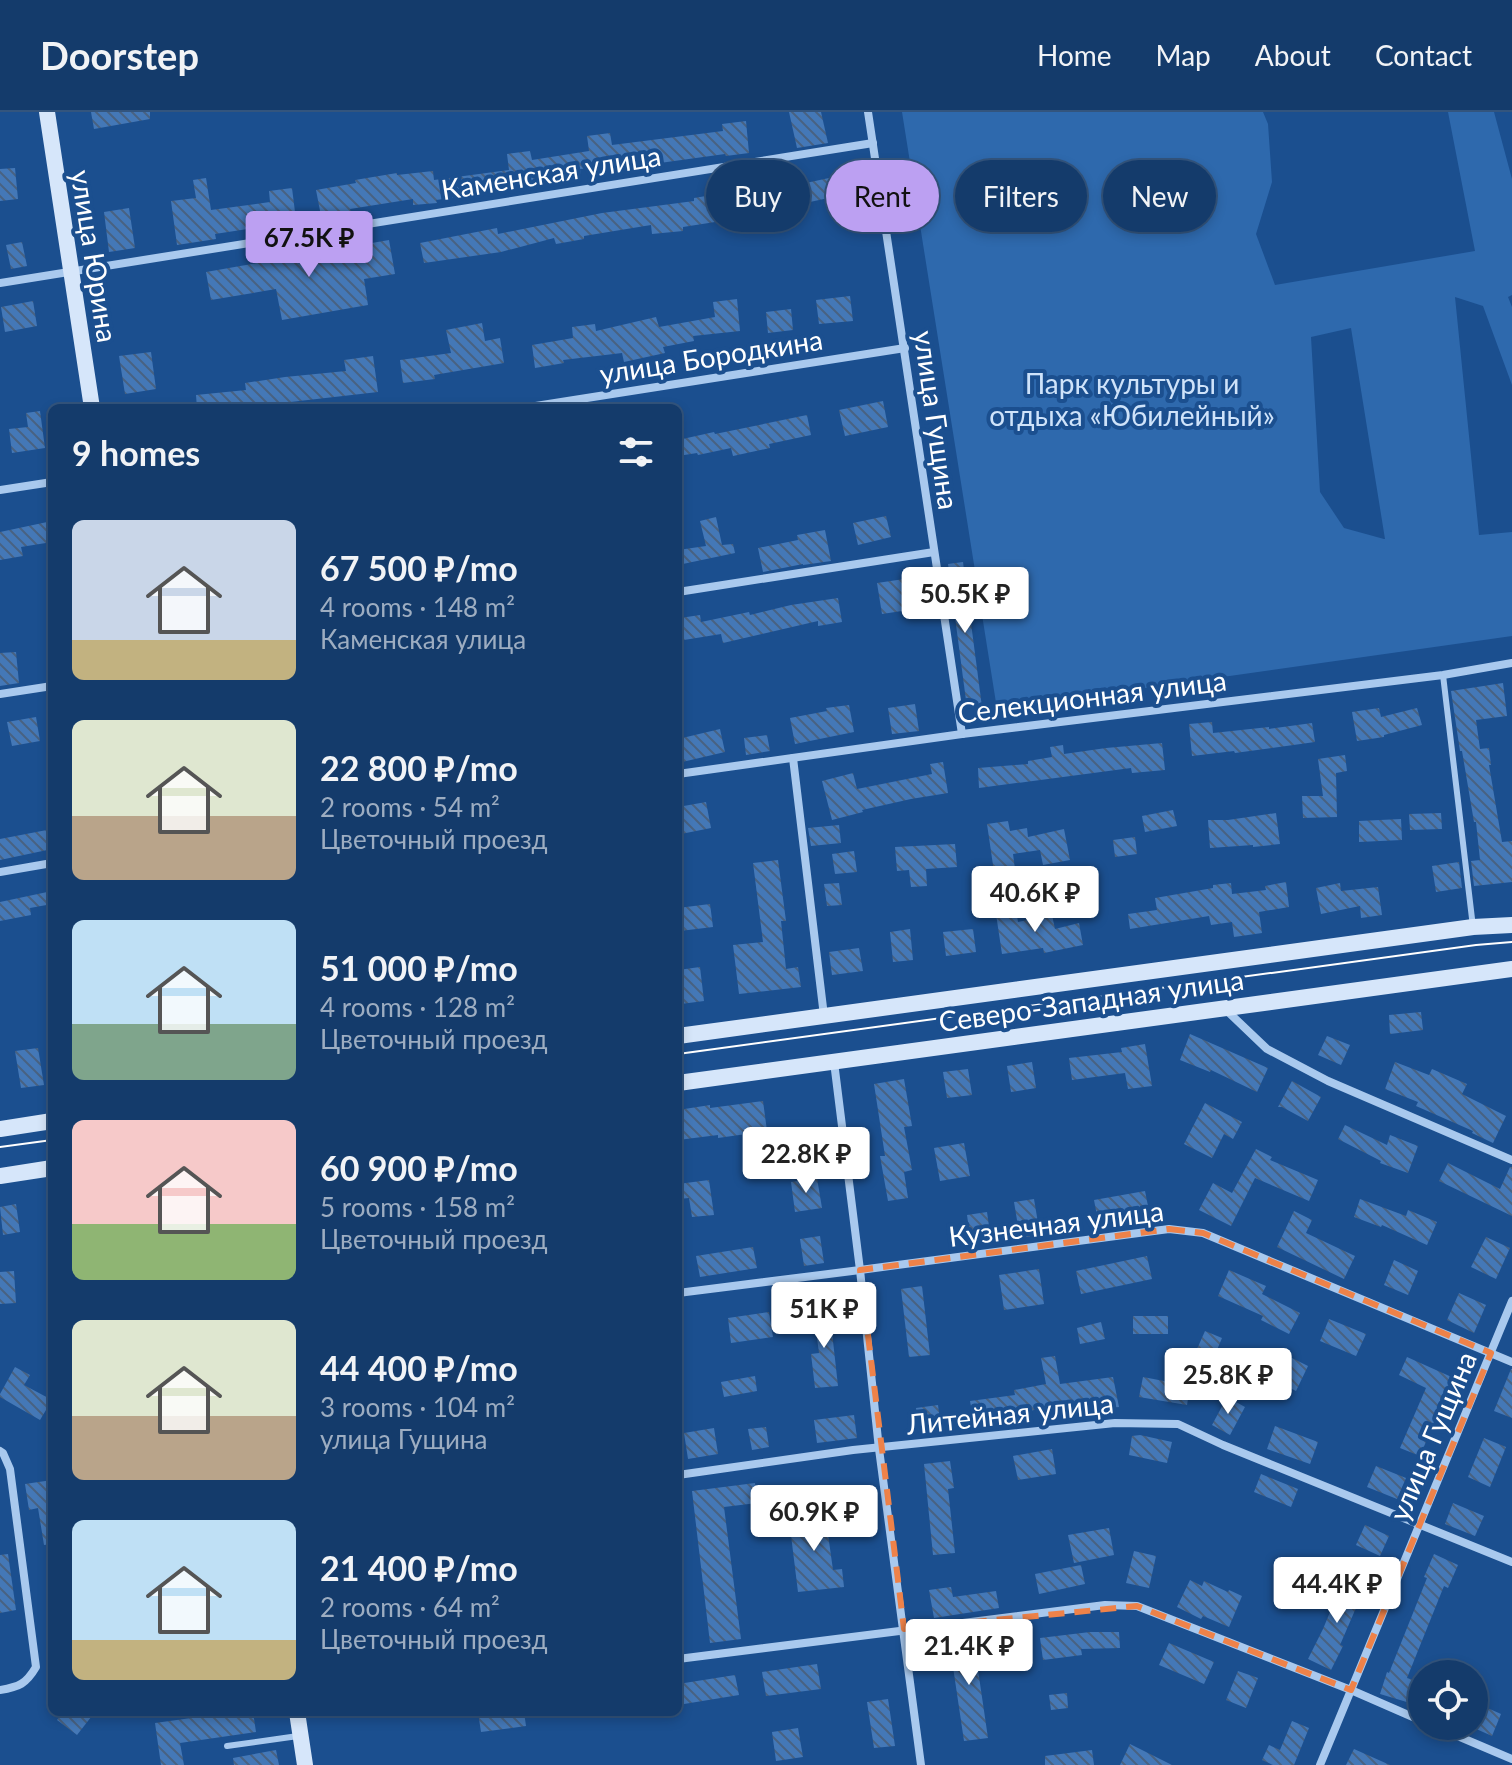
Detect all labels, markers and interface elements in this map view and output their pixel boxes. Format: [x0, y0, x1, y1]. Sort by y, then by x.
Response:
text: Doorstep [40, 32, 199, 78]
text: Home [1037, 38, 1112, 72]
text: Map [1156, 38, 1211, 72]
text: About [1255, 38, 1331, 72]
text: Contact [1375, 38, 1472, 72]
street label: Каменская улица [439, 138, 663, 206]
chip: Buy [706, 160, 810, 232]
chip: Rent [826, 160, 939, 232]
chip: Filters [955, 160, 1087, 232]
chip: New [1103, 160, 1216, 232]
street label: улица Юрина [65, 167, 125, 345]
pin: 67.5K ₽ [235, 211, 383, 279]
text: 67.5K ₽ [264, 221, 354, 253]
street label: улица Бородкина [597, 322, 825, 390]
street label: улица Гущина [908, 328, 966, 512]
park label: Парк культуры и отдыха «Юбилейный» [989, 366, 1275, 432]
icon: filters [614, 430, 658, 474]
text: 9 homes [72, 432, 200, 473]
text: 67 500 ₽/mo [320, 547, 518, 588]
icon: home [136, 552, 232, 648]
pin: 50.5K ₽ [891, 567, 1039, 635]
text: 50.5K ₽ [920, 577, 1010, 609]
text: 4 rooms · 148 m² [320, 591, 515, 623]
text: Каменская улица [320, 623, 526, 655]
street label: Селекционная улица [956, 663, 1228, 729]
text: 22 800 ₽/mo [320, 747, 518, 788]
icon: home [136, 752, 232, 848]
text: 2 rooms · 54 m² [320, 791, 500, 823]
text: Цветочный проезд [320, 823, 548, 855]
pin: 40.6K ₽ [961, 866, 1109, 934]
text: 40.6K ₽ [990, 876, 1080, 908]
text: 51 000 ₽/mo [320, 947, 518, 988]
icon: home [136, 952, 232, 1048]
street label: Северо-Западная улица [936, 962, 1246, 1038]
text: 4 rooms · 128 m² [320, 991, 515, 1023]
text: Цветочный проезд [320, 1023, 548, 1055]
pin: 22.8K ₽ [732, 1127, 880, 1195]
text: 22.8K ₽ [761, 1137, 851, 1169]
text: 60 900 ₽/mo [320, 1147, 518, 1188]
icon: home [136, 1152, 232, 1248]
text: 5 rooms · 158 m² [320, 1191, 515, 1223]
street label: Кузнечная улица [947, 1193, 1165, 1253]
text: Цветочный проезд [320, 1223, 548, 1255]
pin: 51K ₽ [768, 1282, 880, 1350]
text: 51K ₽ [789, 1292, 859, 1324]
street label: улица Гущина [1381, 1346, 1483, 1526]
text: 44 400 ₽/mo [320, 1347, 518, 1388]
pin: 25.8K ₽ [1154, 1348, 1302, 1416]
icon: home [136, 1352, 232, 1448]
text: 25.8K ₽ [1183, 1358, 1273, 1390]
street label: Литейная улица [904, 1385, 1115, 1441]
text: 3 rooms · 104 m² [320, 1391, 515, 1423]
text: улица Гущина [320, 1423, 488, 1455]
pin: 60.9K ₽ [740, 1485, 888, 1553]
text: 60.9K ₽ [769, 1495, 859, 1527]
text: 21 400 ₽/mo [320, 1547, 518, 1588]
icon: home [136, 1552, 232, 1648]
pin: 44.4K ₽ [1263, 1557, 1411, 1625]
text: 44.4K ₽ [1292, 1567, 1382, 1599]
text: 2 rooms · 64 m² [320, 1591, 500, 1623]
pin: 21.4K ₽ [895, 1619, 1043, 1687]
text: Цветочный проезд [320, 1623, 548, 1655]
text: 21.4K ₽ [924, 1629, 1014, 1661]
map controls [1408, 1660, 1488, 1740]
button: locate [1408, 1660, 1488, 1740]

